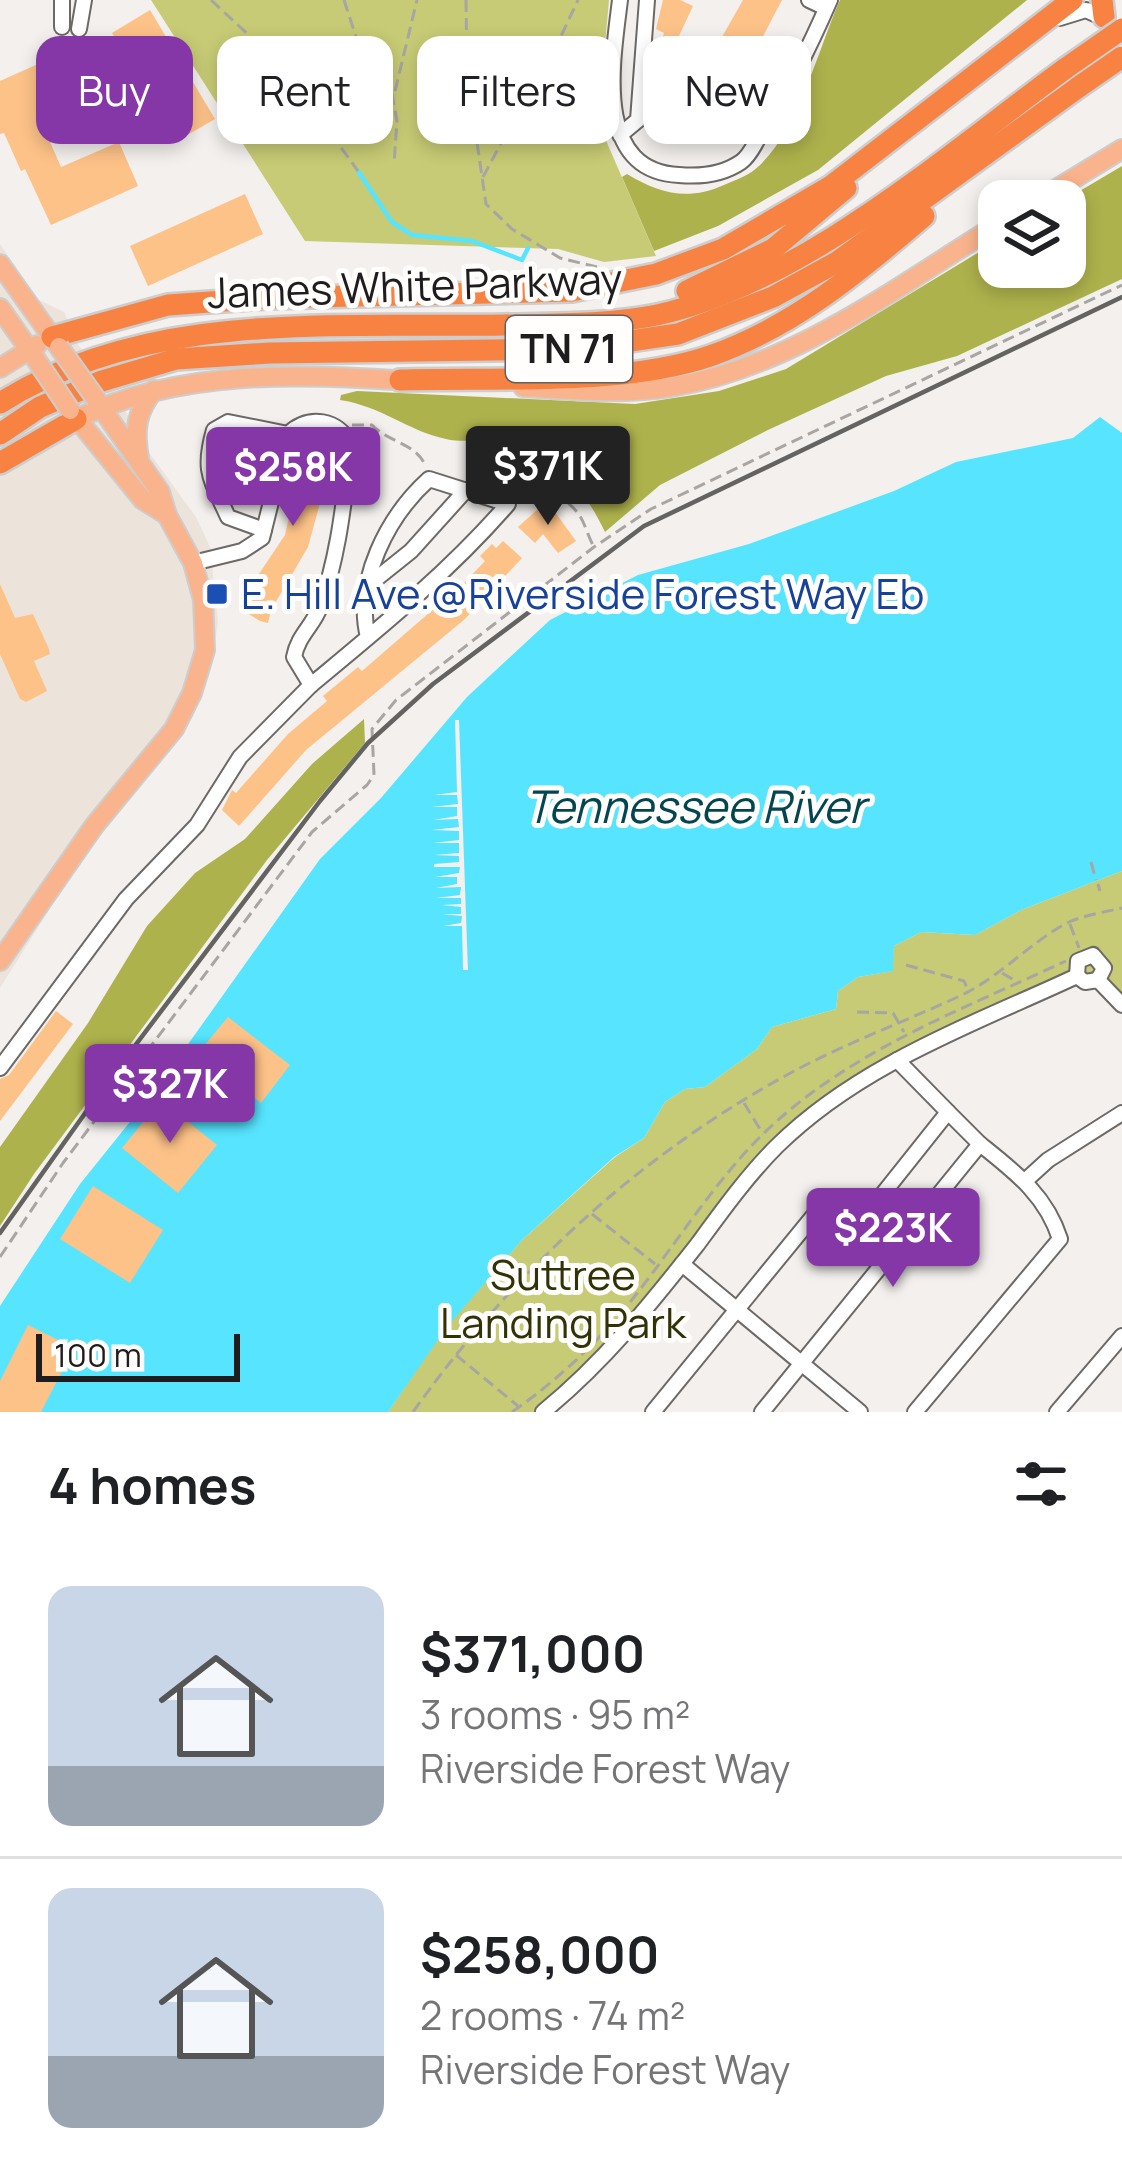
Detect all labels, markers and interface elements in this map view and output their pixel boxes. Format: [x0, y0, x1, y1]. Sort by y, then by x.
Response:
chip: Buy [36, 36, 193, 144]
chip: Rent [217, 36, 393, 144]
chip: Filters [417, 36, 619, 144]
chip: New [643, 36, 811, 144]
map controls [978, 180, 1086, 288]
button: layers [978, 180, 1086, 288]
street label: James White Parkway [207, 249, 623, 321]
road number: TN 71 [506, 316, 632, 382]
pin: $371K [464, 426, 632, 528]
pin: $258K [209, 427, 377, 529]
text: $371K [493, 438, 603, 492]
text: $258K [233, 439, 353, 493]
place label: E. Hill Ave.@Riverside Forest Way Eb [241, 564, 924, 622]
marker: E. Hill Ave.@Riverside Forest Way Eb [204, 581, 230, 607]
water label: Tennessee River [525, 775, 871, 837]
pin: $327K [86, 1044, 254, 1146]
text: $327K [112, 1056, 228, 1110]
pin: $223K [809, 1188, 977, 1290]
text: $223K [834, 1200, 952, 1254]
park label: Suttree Landing Park [440, 1245, 687, 1351]
scale bar [36, 1328, 240, 1381]
text: 100 m [54, 1332, 142, 1377]
text: 4 homes [48, 1450, 256, 1519]
icon: filters [1008, 1451, 1074, 1517]
text: $371,000 [420, 1618, 645, 1687]
icon: home [144, 1634, 288, 1778]
text: 3 rooms · 95 m² [420, 1687, 690, 1741]
text: Riverside Forest Way [420, 1741, 790, 1795]
text: $258,000 [420, 1919, 660, 1988]
icon: home [144, 1936, 288, 2080]
text: 2 rooms · 74 m² [420, 1988, 685, 2042]
text: Riverside Forest Way [420, 2042, 790, 2096]

